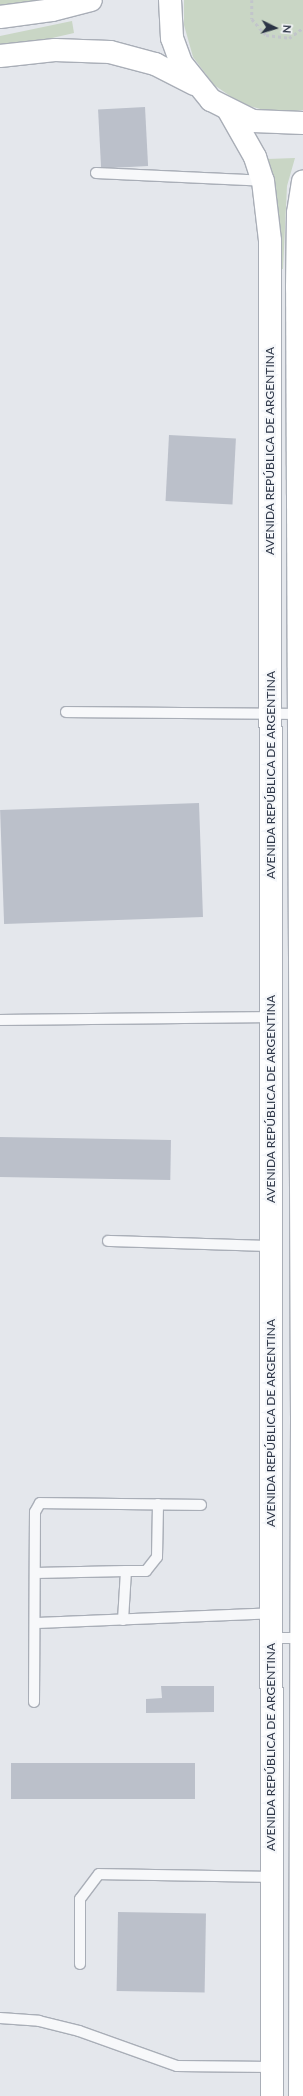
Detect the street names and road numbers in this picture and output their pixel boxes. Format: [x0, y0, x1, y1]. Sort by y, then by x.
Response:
street label: AVENIDA REPÚBLICA DE ARGENTINA [263, 346, 277, 556]
street label: AVENIDA REPÚBLICA DE ARGENTINA [264, 670, 278, 880]
street label: AVENIDA REPÚBLICA DE ARGENTINA [264, 994, 278, 1204]
street label: AVENIDA REPÚBLICA DE ARGENTINA [264, 1318, 278, 1528]
street label: AVENIDA REPÚBLICA DE ARGENTINA [264, 1642, 278, 1852]

